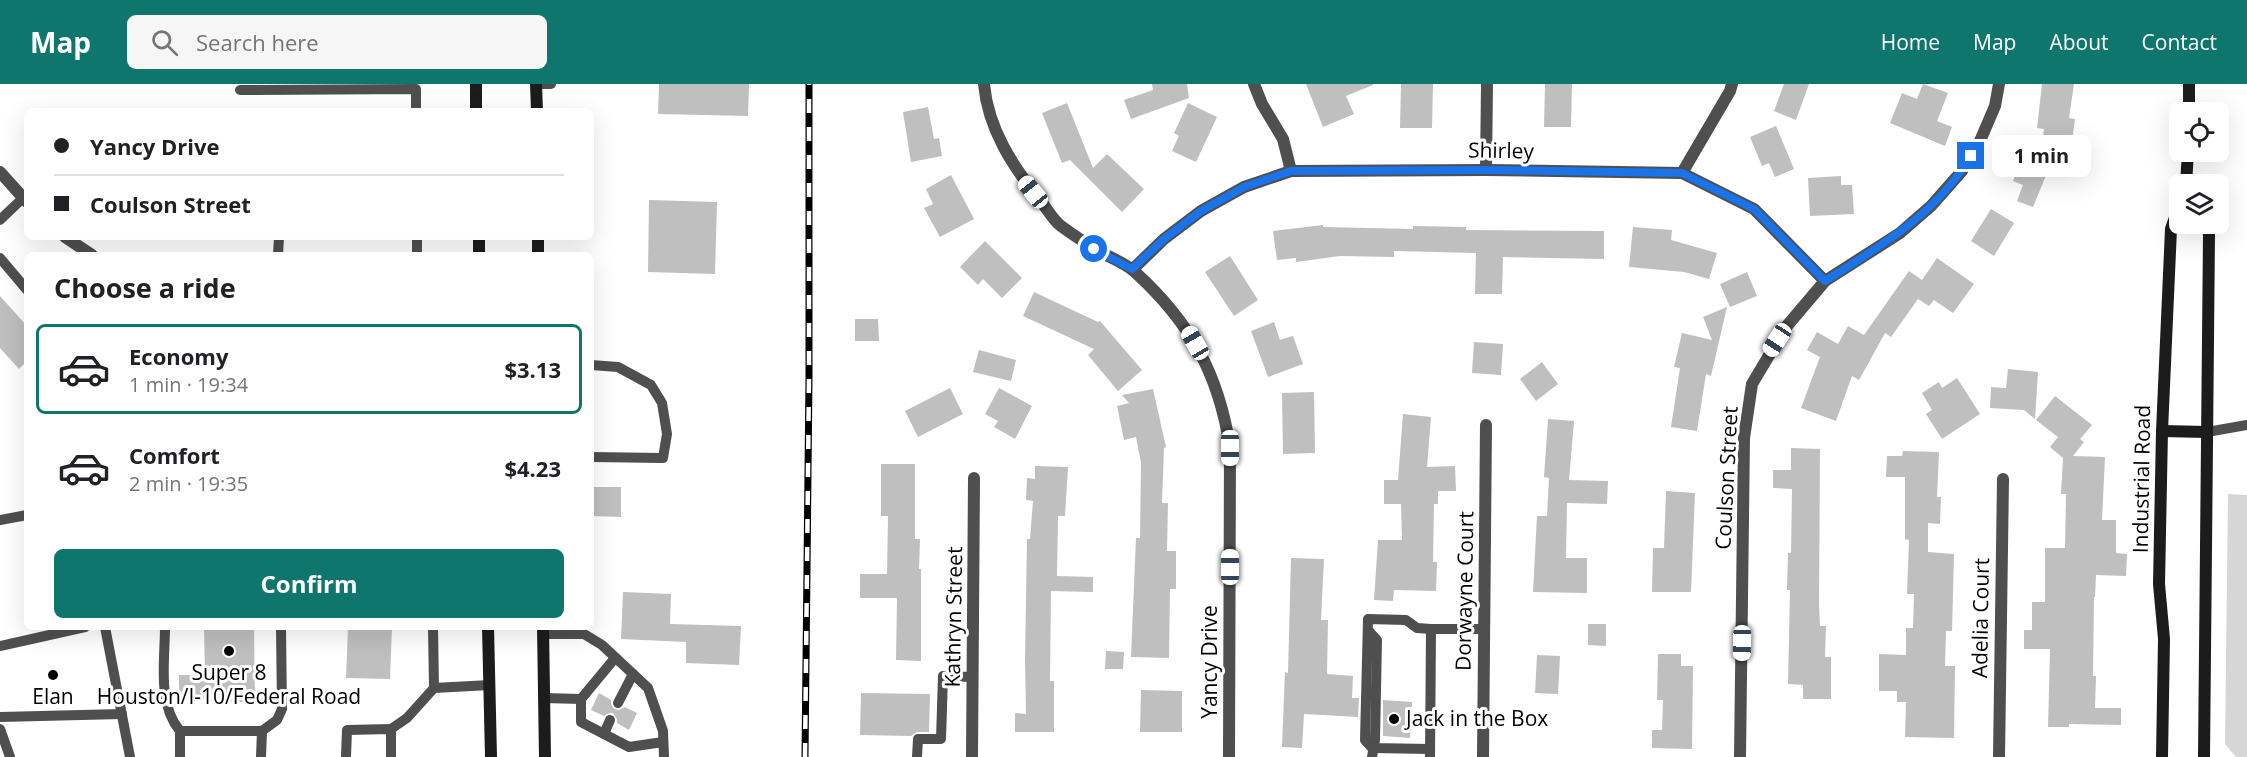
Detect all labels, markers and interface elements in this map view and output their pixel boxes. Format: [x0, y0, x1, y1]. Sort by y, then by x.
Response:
search box [127, 15, 547, 69]
text: Map [30, 23, 91, 61]
icon: search [148, 26, 181, 59]
text: Search here [196, 27, 319, 57]
text: Home [1881, 28, 1940, 56]
text: Map [1973, 28, 2016, 56]
text: About [2049, 28, 2109, 56]
text: Contact [2142, 28, 2217, 56]
map controls [2169, 102, 2229, 234]
button: locate [2169, 102, 2229, 162]
text: Yancy Drive [90, 131, 220, 161]
street label: Shirley [1468, 135, 1535, 165]
callout: 1 min [1992, 135, 2091, 177]
route end [1957, 142, 1984, 169]
text: 1 min [2014, 142, 2069, 169]
car [1015, 172, 1051, 212]
button: layers [2169, 174, 2229, 234]
text: Coulson Street [90, 189, 251, 219]
route start [1080, 235, 1107, 262]
text: Choose a ride [54, 269, 236, 306]
car [1760, 320, 1794, 360]
car [1178, 323, 1212, 363]
text: Economy [129, 341, 228, 371]
icon: car [57, 342, 111, 396]
text: $3.13 [504, 354, 561, 384]
text: 1 min · 19:34 [129, 371, 248, 398]
street label: Coulson Street [1708, 405, 1744, 550]
street label: Industrial Road [2126, 405, 2156, 553]
car [1221, 430, 1239, 466]
text: Comfort [129, 440, 220, 470]
icon: car [57, 441, 111, 495]
text: $4.23 [504, 453, 561, 483]
text: 2 min · 19:35 [129, 470, 248, 497]
street label: Dorwayne Court [1449, 511, 1479, 671]
street label: Kathryn Street [938, 546, 968, 688]
button: Confirm [54, 549, 564, 618]
car [1221, 549, 1239, 585]
street label: Adelia Court [1965, 558, 1995, 678]
street label: Yancy Drive [1195, 605, 1223, 719]
car [1733, 625, 1751, 661]
marker: Super 8 Houston/I-10/Federal Road [222, 644, 236, 658]
place label: Super 8 Houston/I-10/Federal Road [97, 658, 361, 710]
marker: Elan [46, 668, 60, 682]
place label: Elan [32, 682, 74, 710]
place label: Jack in the Box [1404, 704, 1548, 732]
marker: Jack in the Box [1387, 712, 1401, 726]

